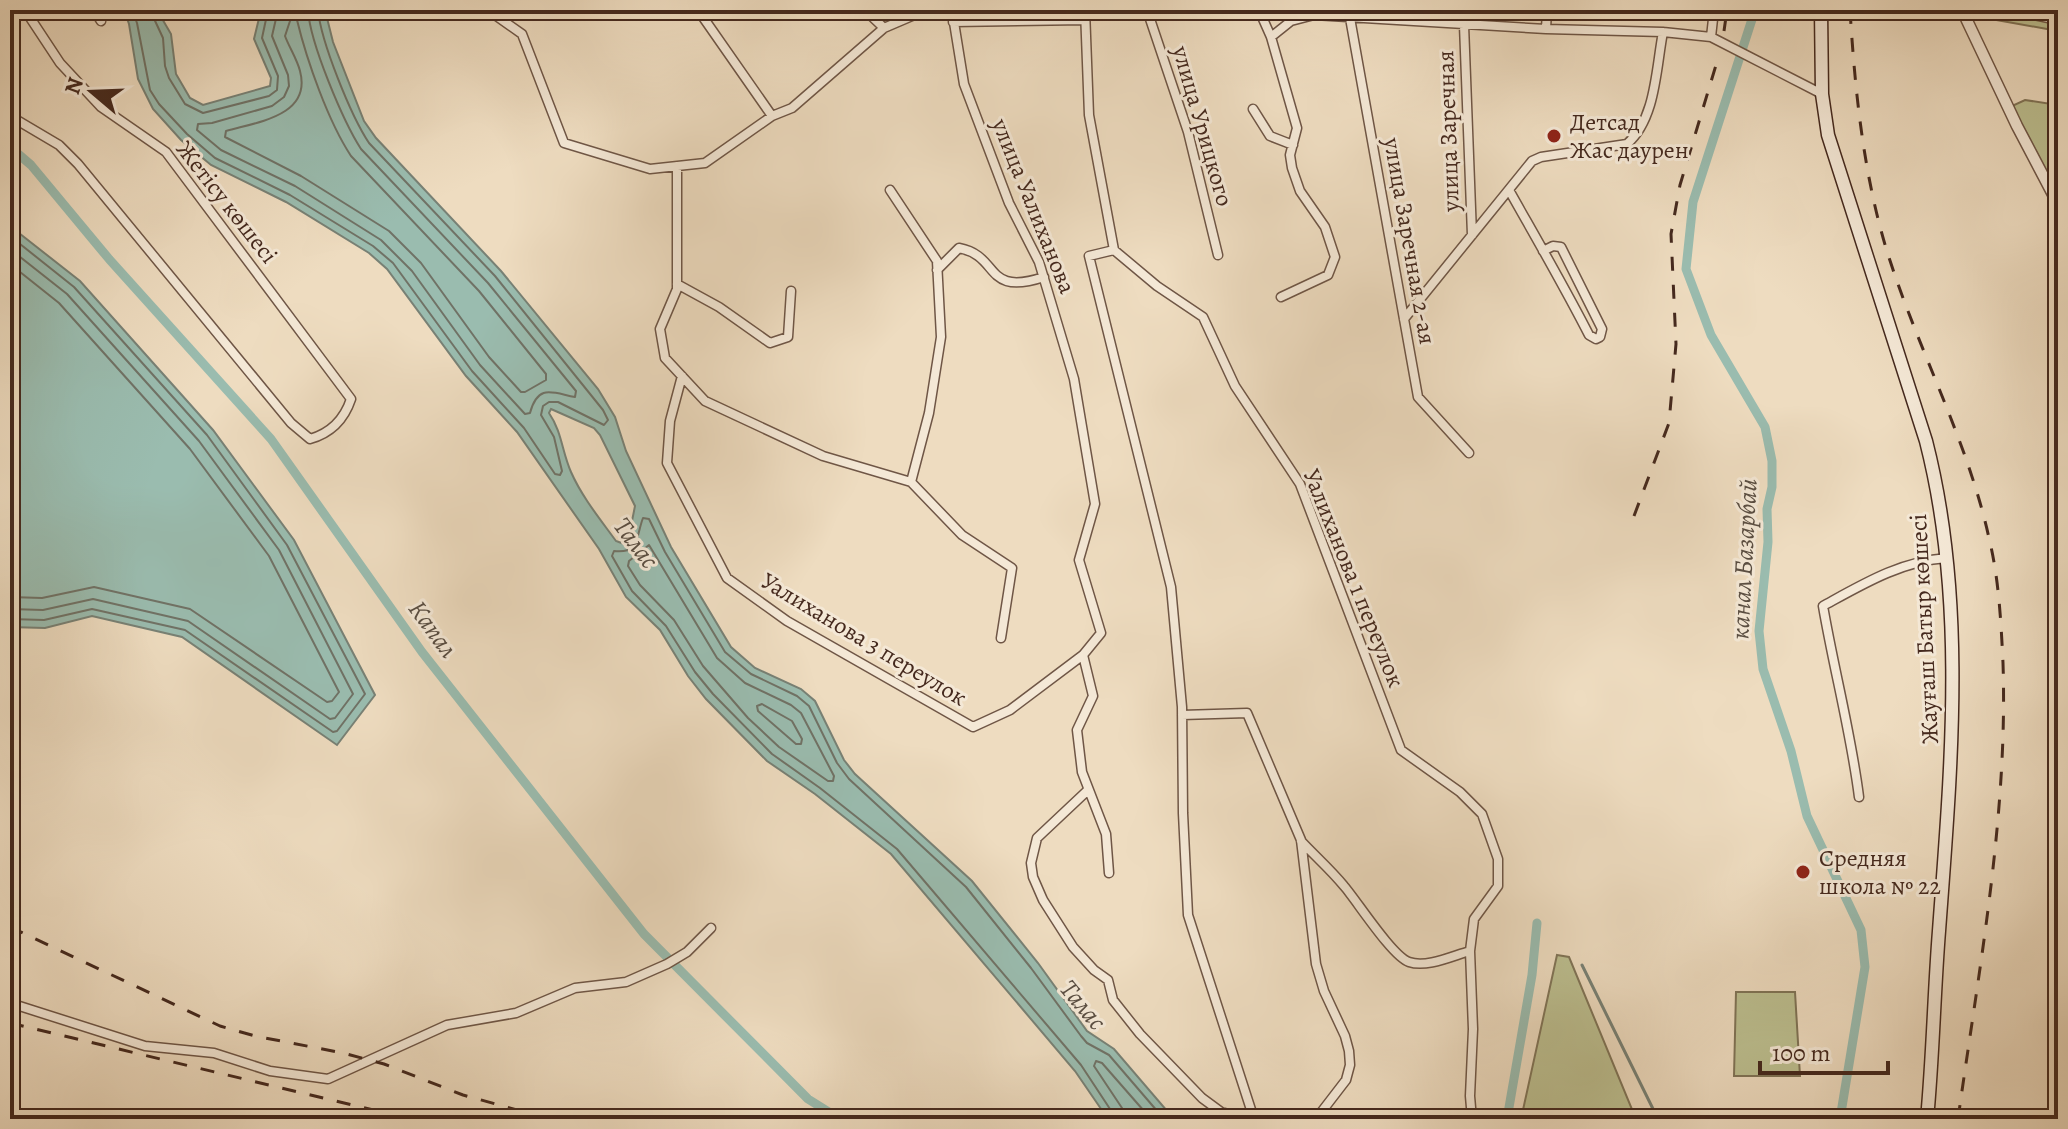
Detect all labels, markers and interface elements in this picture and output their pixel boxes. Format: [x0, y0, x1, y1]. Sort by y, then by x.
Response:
street label: улица Урицкого [1165, 41, 1241, 210]
street label: улица Заречная [1429, 50, 1467, 213]
north arrow [52, 52, 132, 132]
text: N [57, 73, 91, 98]
place label: Детсад Жас даурен [1570, 106, 1689, 166]
street label: улица Уалиханова [984, 113, 1084, 298]
marker: Детсад Жас даурен [1545, 127, 1563, 145]
street label: Жетісу көшесі [169, 134, 285, 270]
street label: улица Заречная 2-ая [1376, 134, 1444, 347]
street label: Уалиханова 1 переулок [1295, 464, 1413, 692]
water label: канал Базарбай [1722, 478, 1766, 640]
water label: Талас [605, 510, 667, 576]
street label: Жауғаш Батыр көшесі [1902, 513, 1946, 745]
street label: Уалиханова 3 переулок [755, 565, 973, 713]
water label: Капал [400, 593, 466, 665]
place label: Средняя школа № 22 [1819, 842, 1941, 902]
marker: Средняя школа № 22 [1794, 863, 1812, 881]
water label: Талас [1052, 972, 1115, 1038]
scale bar [1760, 1025, 1888, 1075]
text: 100 m [1772, 1037, 1831, 1069]

